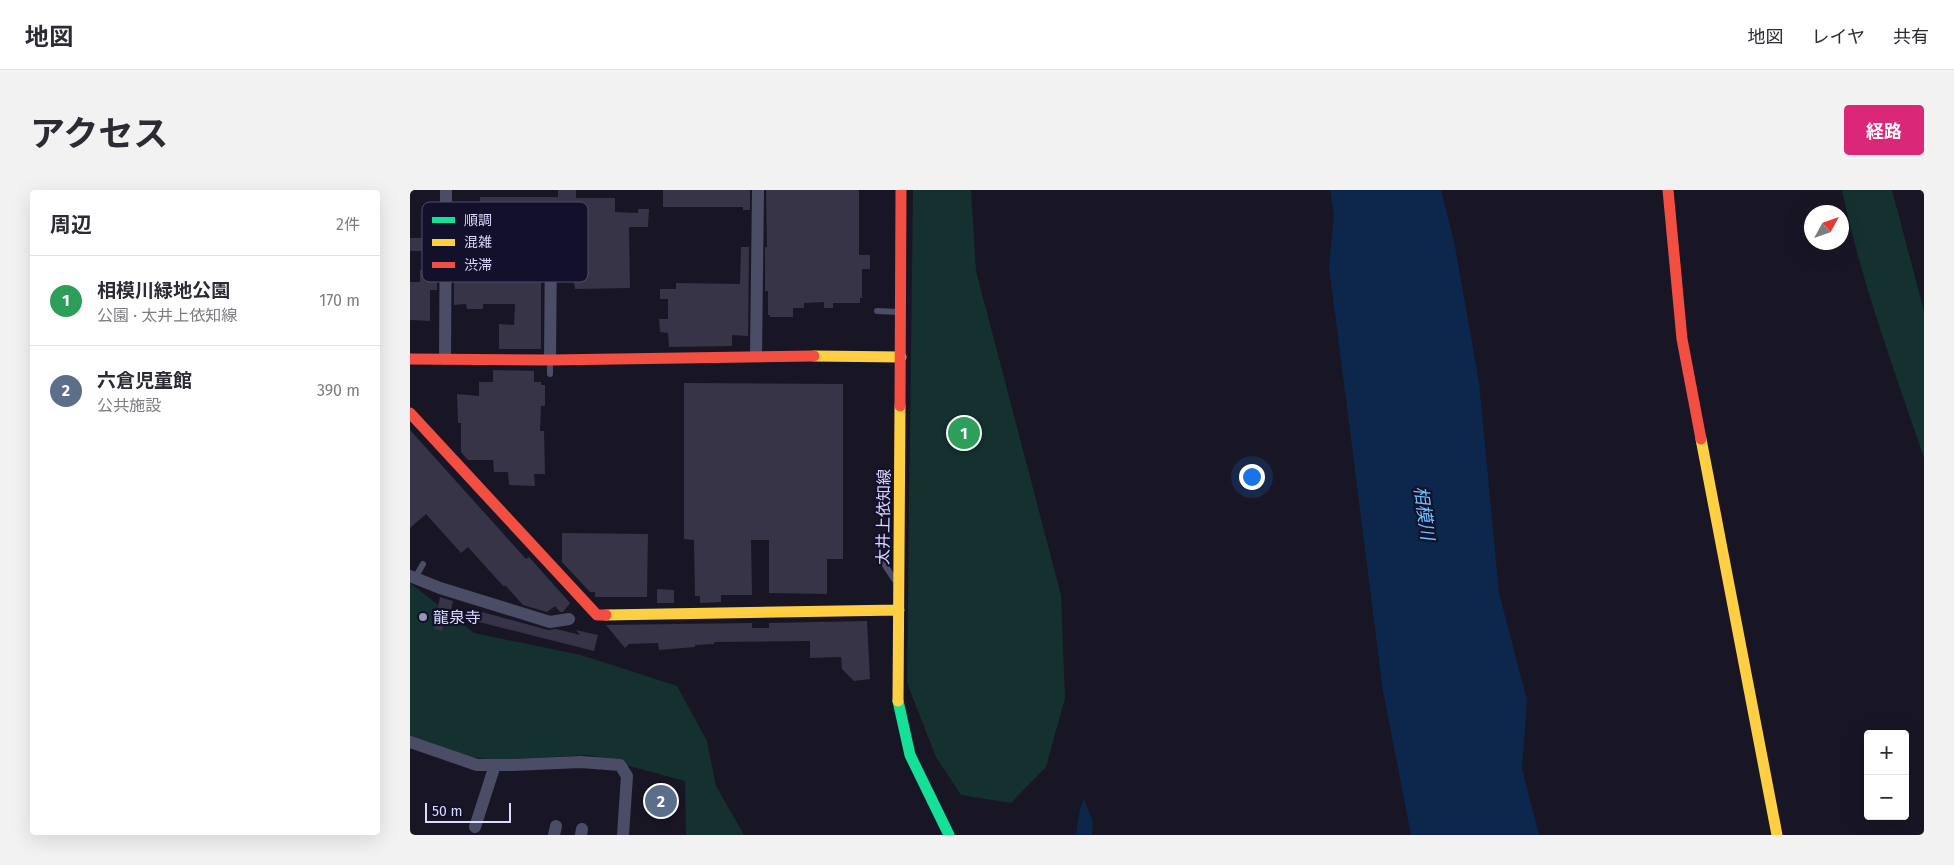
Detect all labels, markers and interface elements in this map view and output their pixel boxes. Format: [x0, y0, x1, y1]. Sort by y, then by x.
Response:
text: 地図 [25, 23, 73, 51]
text: 地図 [1748, 26, 1784, 48]
text: レイヤ [1812, 26, 1865, 48]
text: 共有 [1893, 26, 1929, 48]
button: 経路 [1844, 105, 1924, 155]
text: アクセス [30, 113, 168, 155]
legend [422, 202, 588, 282]
north arrow [1804, 205, 1849, 250]
text: 周辺 [50, 212, 92, 238]
text: 順調 [464, 212, 492, 229]
text: 2件 [336, 215, 360, 234]
text: 混雑 [464, 234, 492, 251]
text: 渋滞 [464, 257, 492, 274]
text: 相模川緑地公園 [97, 279, 230, 302]
text: 1 [62, 291, 70, 310]
text: 170 m [319, 291, 360, 310]
text: 公園 · 太井上依知線 [97, 306, 237, 325]
text: 六倉児童館 [97, 369, 192, 392]
text: 2 [62, 381, 70, 400]
text: 390 m [317, 381, 360, 400]
text: 公共施設 [97, 396, 161, 415]
pin: 1 [948, 414, 980, 452]
your location [1239, 464, 1265, 490]
street label: 太井上依知線 [873, 469, 894, 565]
water label: 相模川 [1409, 485, 1439, 543]
place label: 龍泉寺 [433, 608, 481, 627]
marker: 龍泉寺 [417, 611, 429, 623]
map controls [1864, 730, 1909, 820]
button: + [1864, 730, 1909, 775]
button: − [1864, 775, 1909, 820]
pin: 2 [645, 782, 677, 820]
scale bar [425, 800, 511, 823]
text: 50 m [432, 803, 463, 820]

